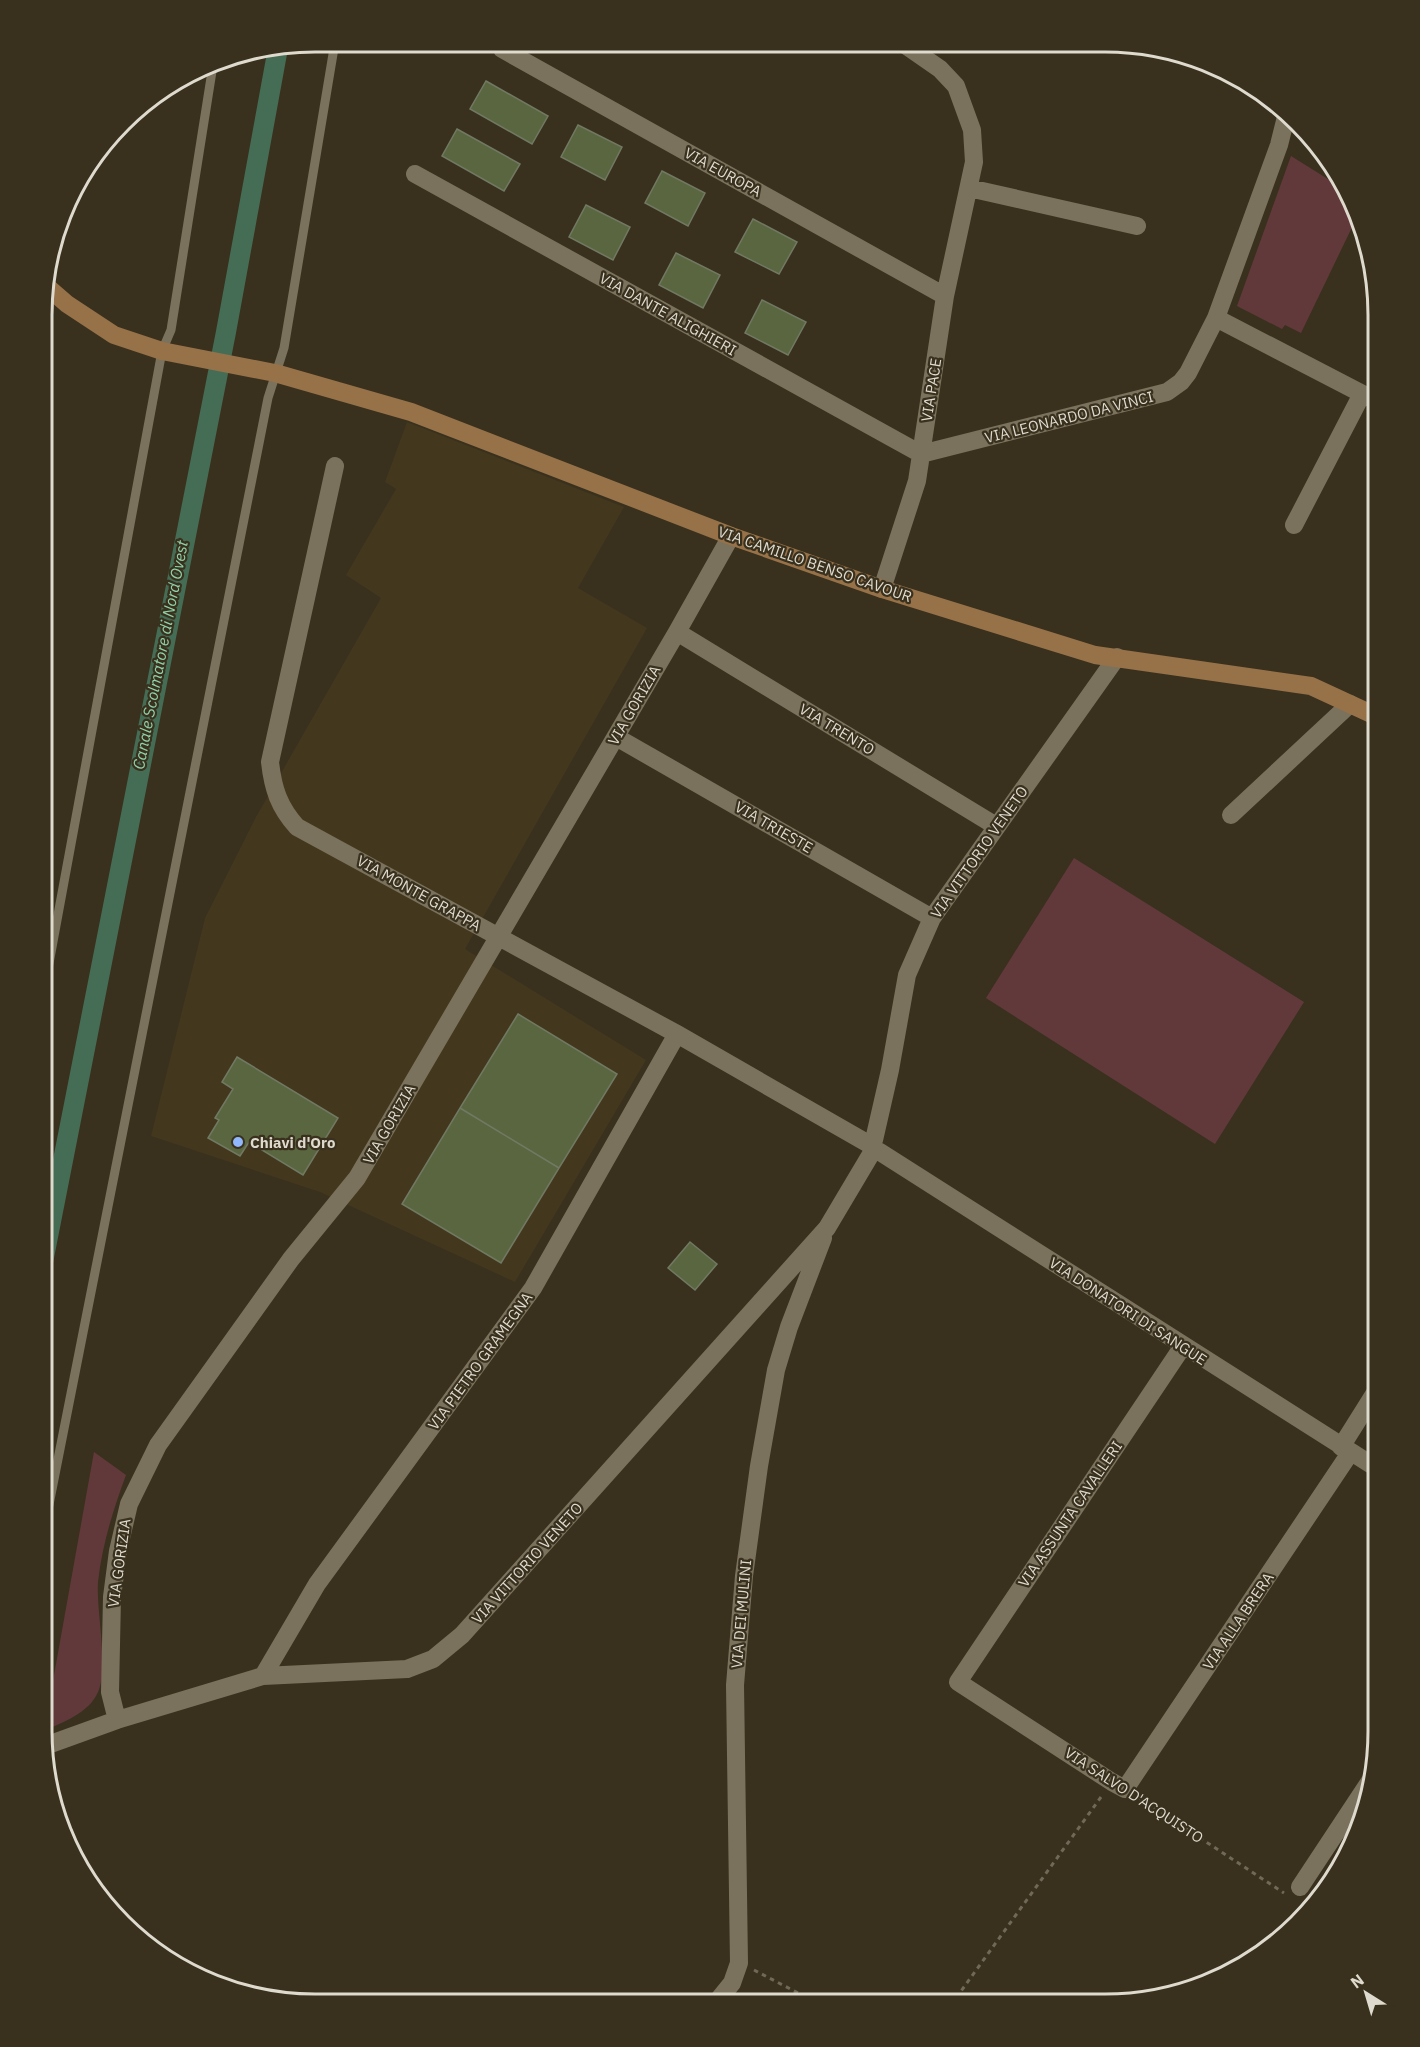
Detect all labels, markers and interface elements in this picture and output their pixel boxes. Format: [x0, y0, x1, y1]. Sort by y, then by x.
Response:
street label: VIA EUROPA [681, 143, 765, 201]
street label: VIA DANTE ALIGHIERI [596, 268, 740, 360]
street label: VIA PACE [917, 357, 945, 423]
street label: VIA LEONARDO DA VINCI [983, 387, 1155, 447]
street label: VIA CAMILLO BENSO CAVOUR [716, 522, 914, 606]
water label: Canale Scolmatore di Nord Ovest [128, 538, 192, 771]
street label: VIA GORIZIA [603, 661, 665, 748]
street label: VIA TRENTO [796, 699, 878, 759]
street label: VIA VITTORIO VENETO [926, 782, 1032, 922]
street label: VIA TRIESTE [732, 797, 816, 857]
street label: VIA MONTE GRAPPA [353, 851, 485, 935]
street label: VIA GORIZIA [358, 1080, 420, 1167]
place label: Chiavi d'Oro [250, 1133, 335, 1152]
marker: Chiavi d'Oro [231, 1135, 245, 1149]
street label: VIA DONATORI DI SANGUE [1046, 1253, 1210, 1369]
street label: VIA PIETRO GRAMEGNA [424, 1288, 537, 1434]
street label: VIA ASSUNTA CAVALLERI [1014, 1437, 1126, 1591]
street label: VIA VITTORIO VENETO [467, 1498, 587, 1628]
street label: VIA GORIZIA [103, 1517, 135, 1609]
street label: VIA DEI MULINI [727, 1559, 755, 1669]
street label: VIA ALLA BRERA [1198, 1568, 1278, 1673]
street label: VIA SALVO D'ACQUISTO [1061, 1743, 1207, 1847]
north arrow [1336, 1963, 1396, 2023]
text: N [1346, 1970, 1368, 1992]

